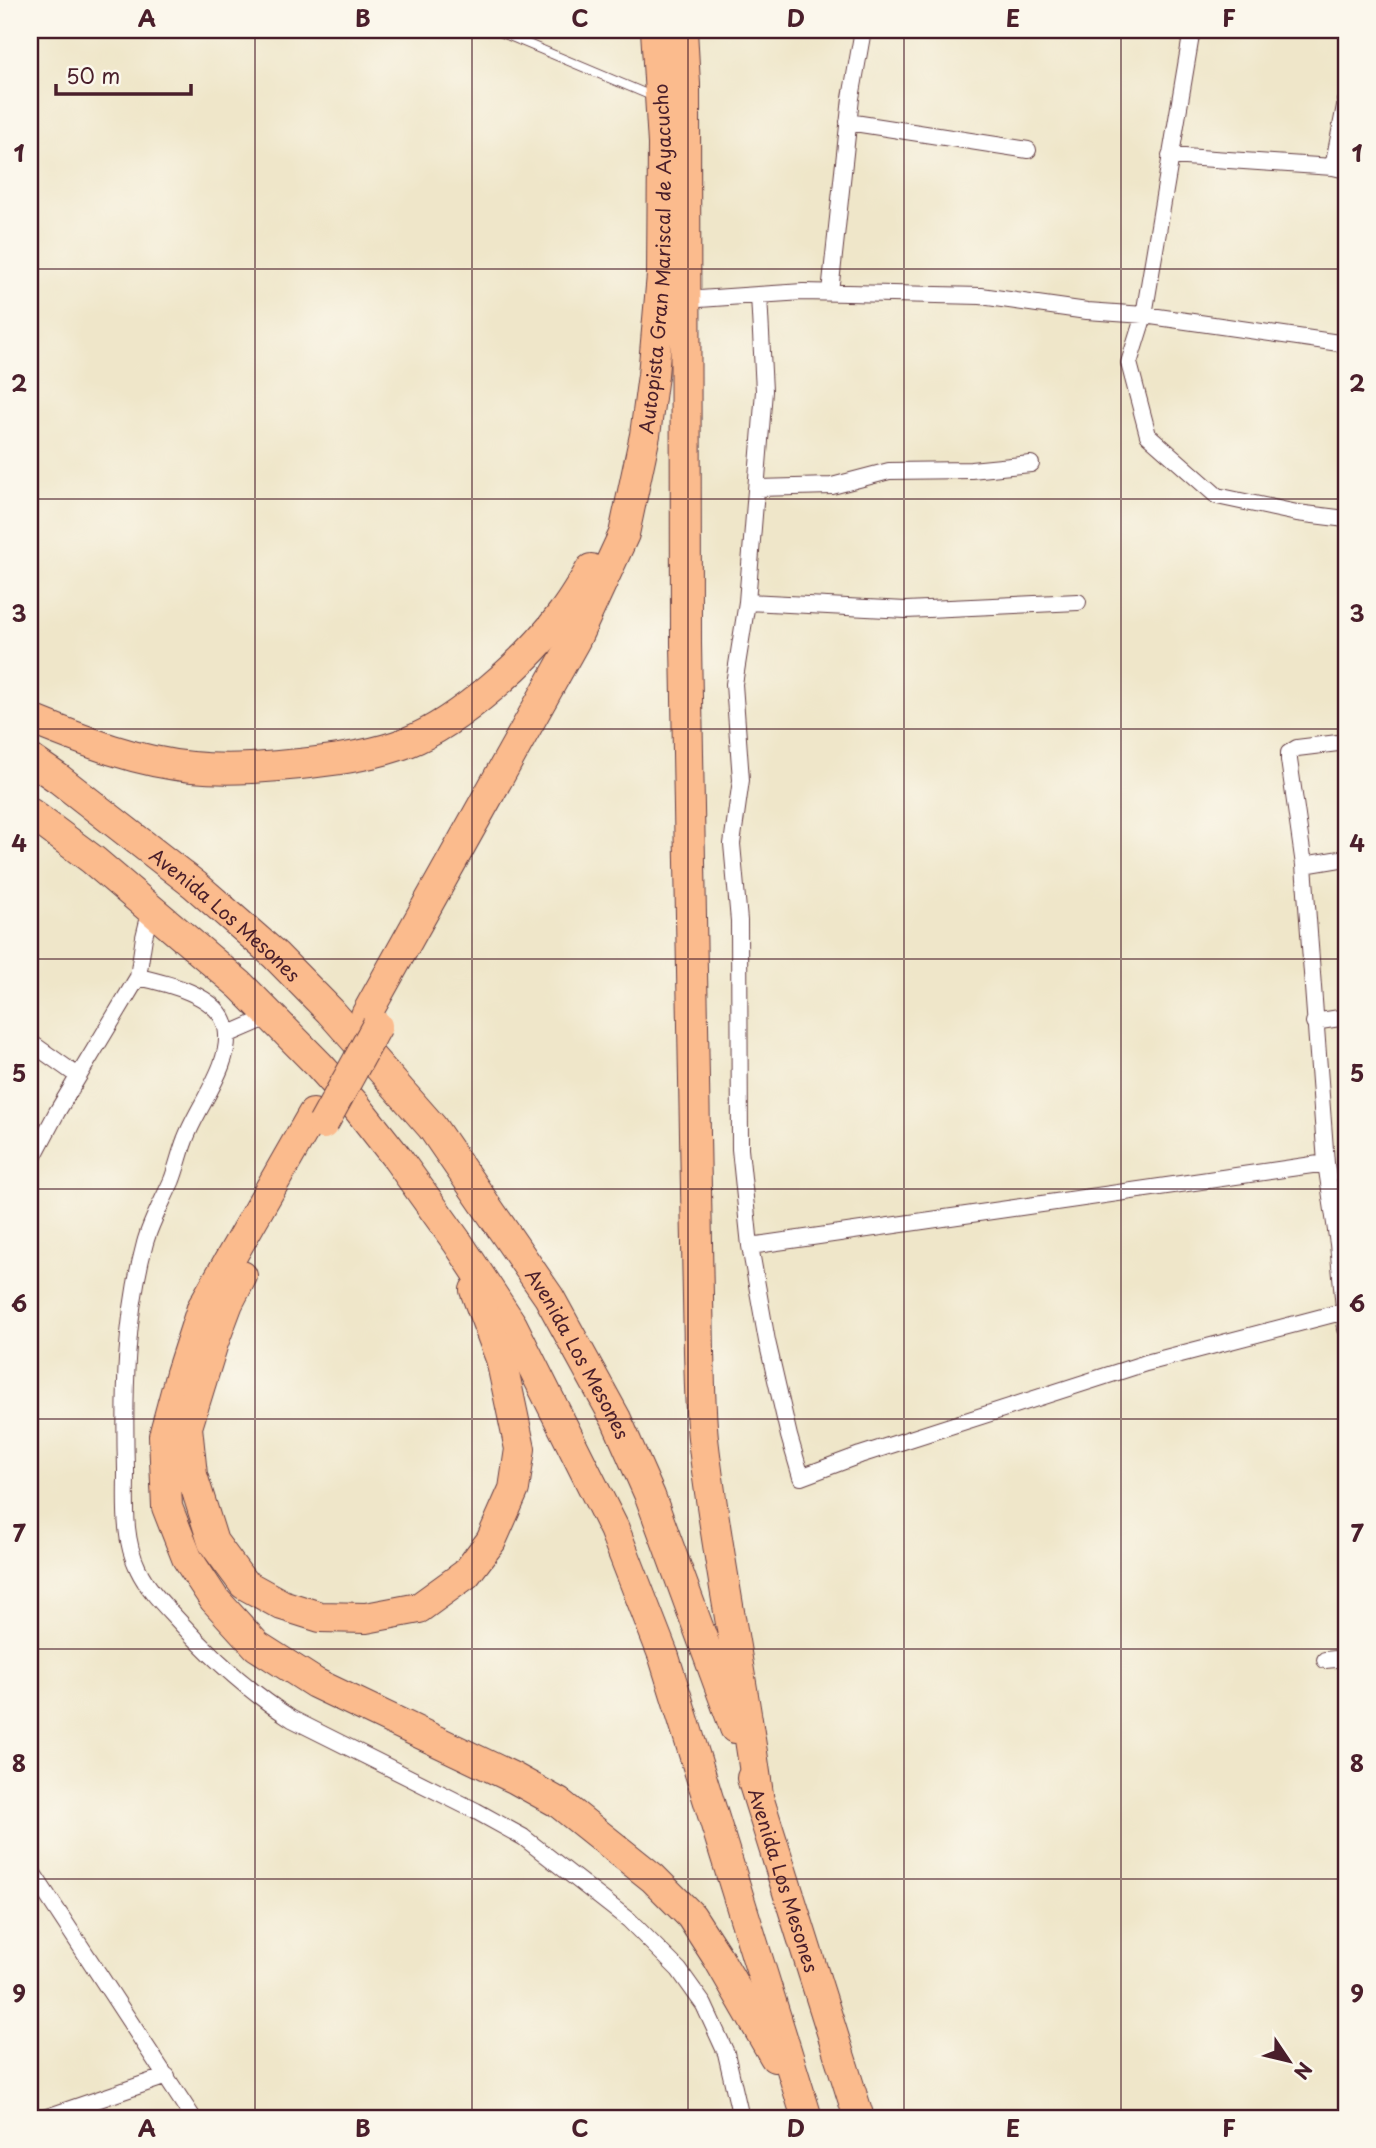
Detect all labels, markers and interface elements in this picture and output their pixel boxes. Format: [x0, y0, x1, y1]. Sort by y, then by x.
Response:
text: A [138, 0, 156, 35]
text: B [355, 0, 371, 35]
text: C [571, 0, 589, 35]
text: D [787, 0, 805, 35]
text: E [1006, 0, 1020, 35]
text: F [1222, 0, 1236, 35]
scale bar [56, 52, 191, 96]
text: 50 m [66, 59, 120, 91]
street label: Autopista Gran Mariscal de Ayacucho [631, 83, 677, 436]
text: 1 [14, 135, 25, 170]
text: 1 [1352, 135, 1363, 170]
text: 2 [11, 365, 27, 400]
text: 2 [1349, 365, 1365, 400]
text: 3 [11, 595, 27, 630]
text: 3 [1349, 595, 1365, 630]
text: 4 [11, 825, 27, 860]
text: 4 [1349, 825, 1365, 860]
street label: Avenida Los Mesones [144, 841, 307, 988]
text: 5 [12, 1055, 26, 1090]
text: 5 [1350, 1055, 1364, 1090]
street label: Avenida Los Mesones [519, 1263, 637, 1443]
text: 6 [11, 1285, 27, 1320]
text: 6 [1349, 1285, 1365, 1320]
text: 7 [12, 1515, 26, 1550]
text: 7 [1350, 1515, 1364, 1550]
text: 8 [12, 1745, 26, 1780]
text: 8 [1350, 1745, 1364, 1780]
street label: Avenida Los Mesones [742, 1784, 826, 1976]
text: 9 [12, 1975, 26, 2010]
text: 9 [1350, 1975, 1364, 2010]
north arrow [1254, 2025, 1324, 2096]
text: N [1288, 2057, 1320, 2086]
text: A [138, 2110, 156, 2145]
text: B [355, 2110, 371, 2145]
text: C [571, 2110, 589, 2145]
text: D [787, 2110, 805, 2145]
text: E [1006, 2110, 1020, 2145]
text: F [1222, 2110, 1236, 2145]

